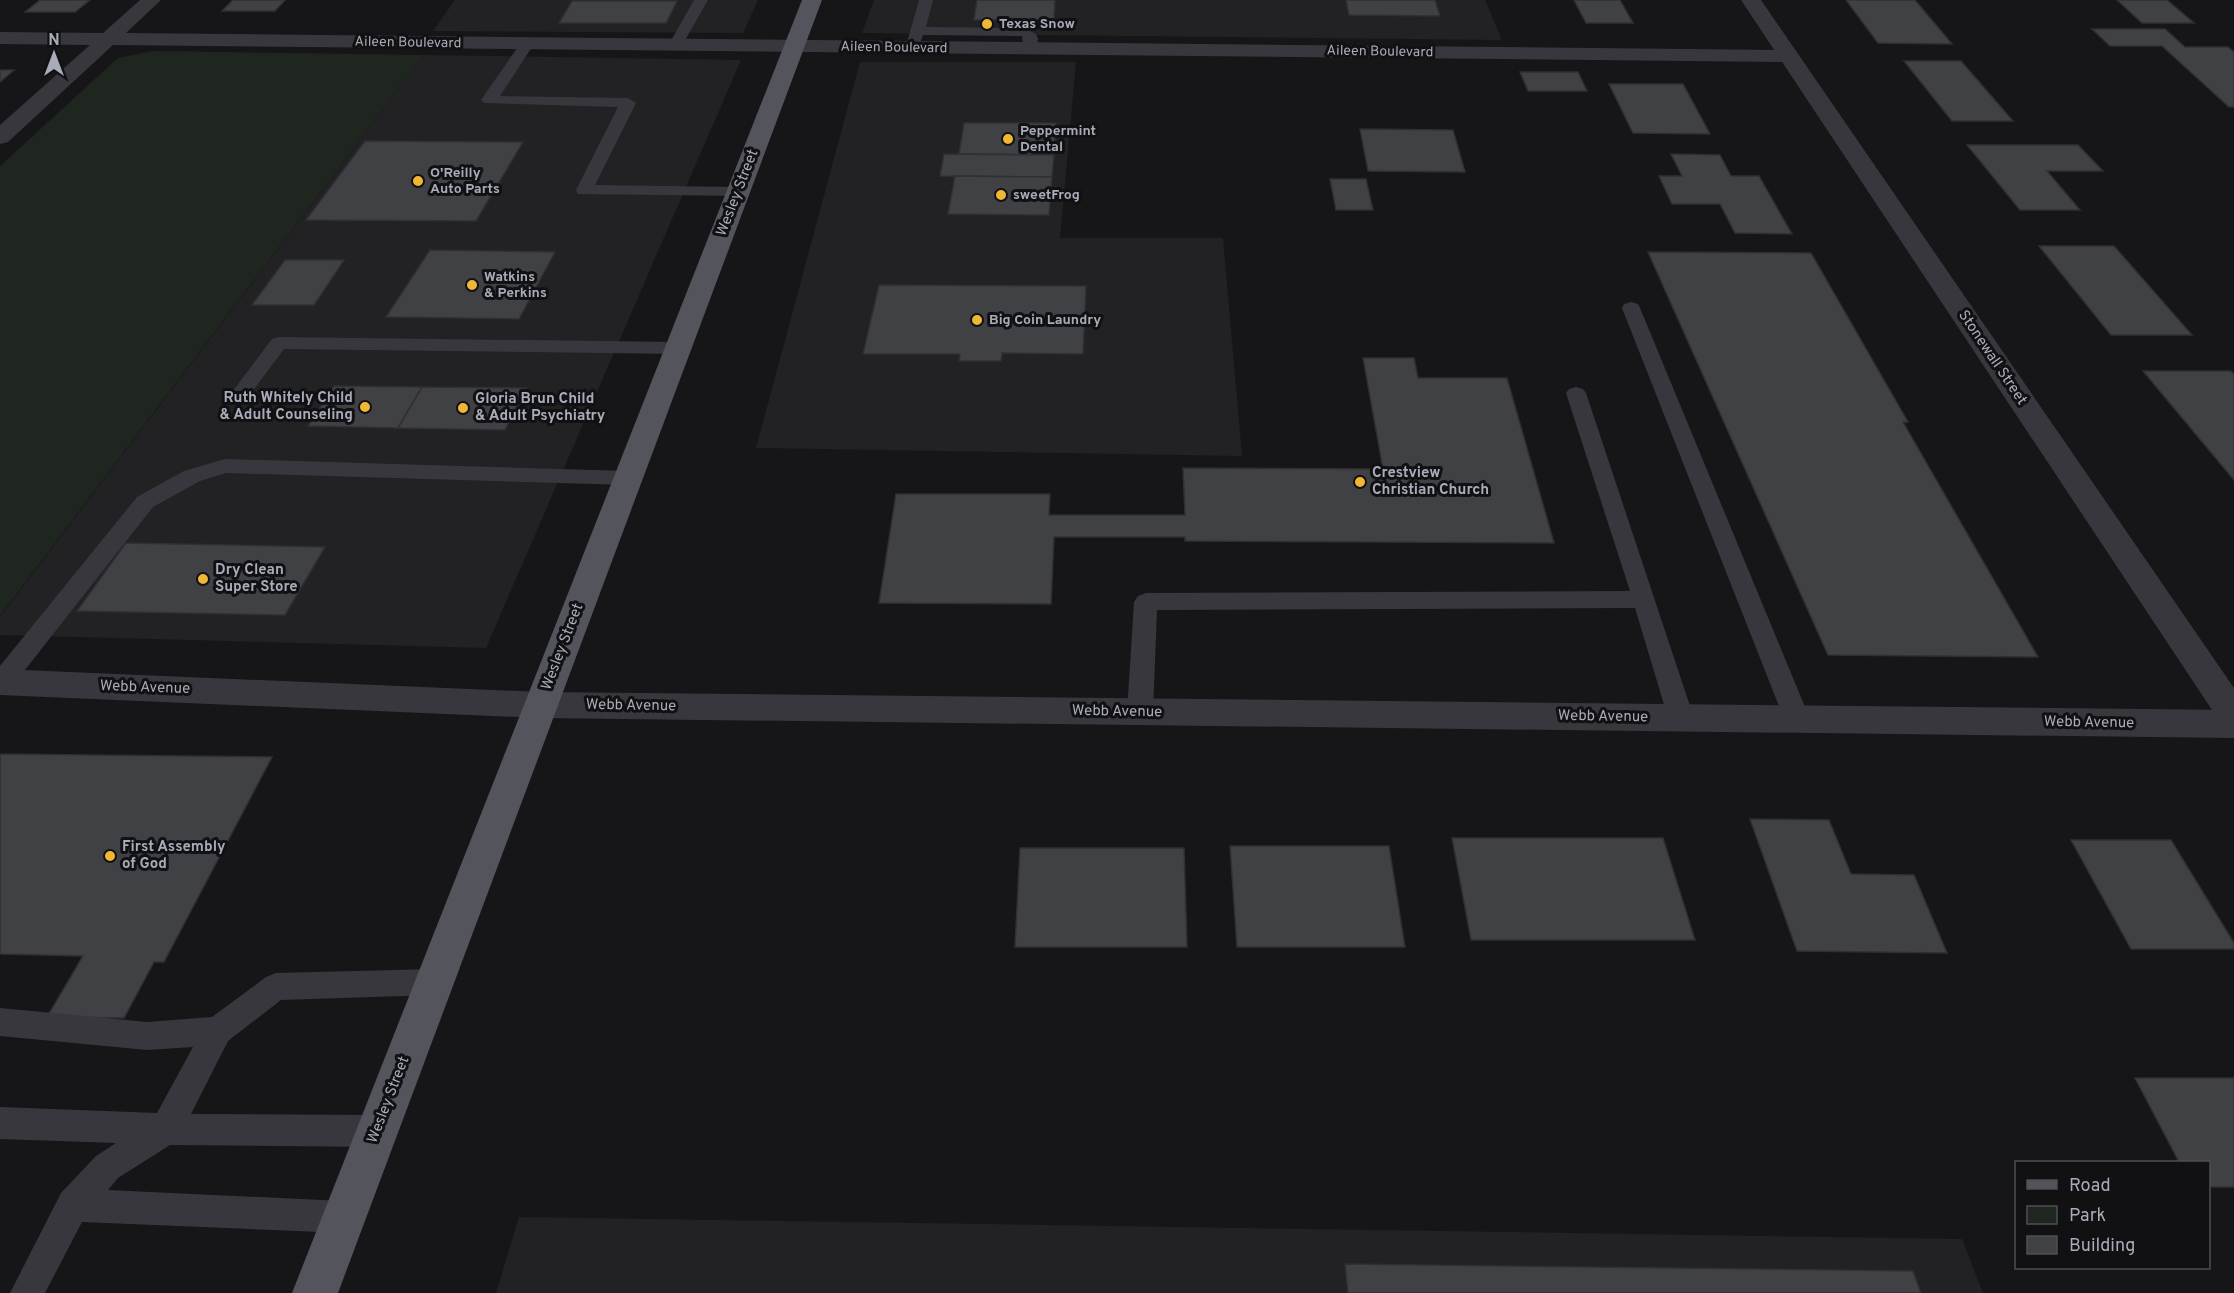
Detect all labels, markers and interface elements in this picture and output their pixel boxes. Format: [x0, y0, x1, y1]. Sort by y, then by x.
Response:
place label: Texas Snow [999, 16, 1075, 33]
marker: Texas Snow [980, 17, 994, 31]
north arrow [24, 24, 84, 84]
text: N [48, 31, 60, 51]
street label: Aileen Boulevard [355, 34, 461, 52]
street label: Aileen Boulevard [841, 39, 947, 57]
street label: Aileen Boulevard [1327, 43, 1433, 61]
place label: Peppermint Dental [1020, 123, 1096, 156]
marker: Peppermint Dental [1001, 132, 1015, 146]
street label: Wesley Street [713, 147, 763, 239]
place label: O'Reilly Auto Parts [430, 165, 500, 198]
marker: O'Reilly Auto Parts [411, 174, 425, 188]
place label: sweetFrog [1013, 187, 1080, 204]
marker: sweetFrog [994, 188, 1008, 202]
place label: Watkins & Perkins [484, 269, 547, 302]
marker: Watkins & Perkins [465, 278, 479, 292]
street label: Stonewall Street [1953, 307, 2031, 409]
place label: Big Coin Laundry [989, 312, 1101, 329]
marker: Big Coin Laundry [970, 313, 984, 327]
place label: Ruth Whitely Child & Adult Counseling [219, 389, 353, 425]
place label: Gloria Brun Child & Adult Psychiatry [475, 390, 606, 426]
marker: Ruth Whitely Child & Adult Counseling [358, 400, 372, 414]
marker: Gloria Brun Child & Adult Psychiatry [456, 401, 470, 415]
place label: Crestview Christian Church [1372, 464, 1489, 500]
marker: Crestview Christian Church [1353, 475, 1367, 489]
place label: Dry Clean Super Store [215, 561, 298, 597]
marker: Dry Clean Super Store [196, 572, 210, 586]
street label: Wesley Street [538, 601, 588, 693]
street label: Webb Avenue [100, 677, 190, 699]
street label: Webb Avenue [586, 696, 676, 716]
street label: Webb Avenue [1072, 702, 1162, 722]
street label: Webb Avenue [1558, 707, 1648, 727]
street label: Webb Avenue [2044, 713, 2134, 733]
place label: First Assembly of God [122, 838, 226, 874]
marker: First Assembly of God [103, 849, 117, 863]
street label: Wesley Street [364, 1054, 414, 1146]
legend [2015, 1161, 2210, 1269]
text: Road [2069, 1175, 2111, 1198]
text: Park [2069, 1205, 2106, 1228]
text: Building [2069, 1235, 2135, 1258]

